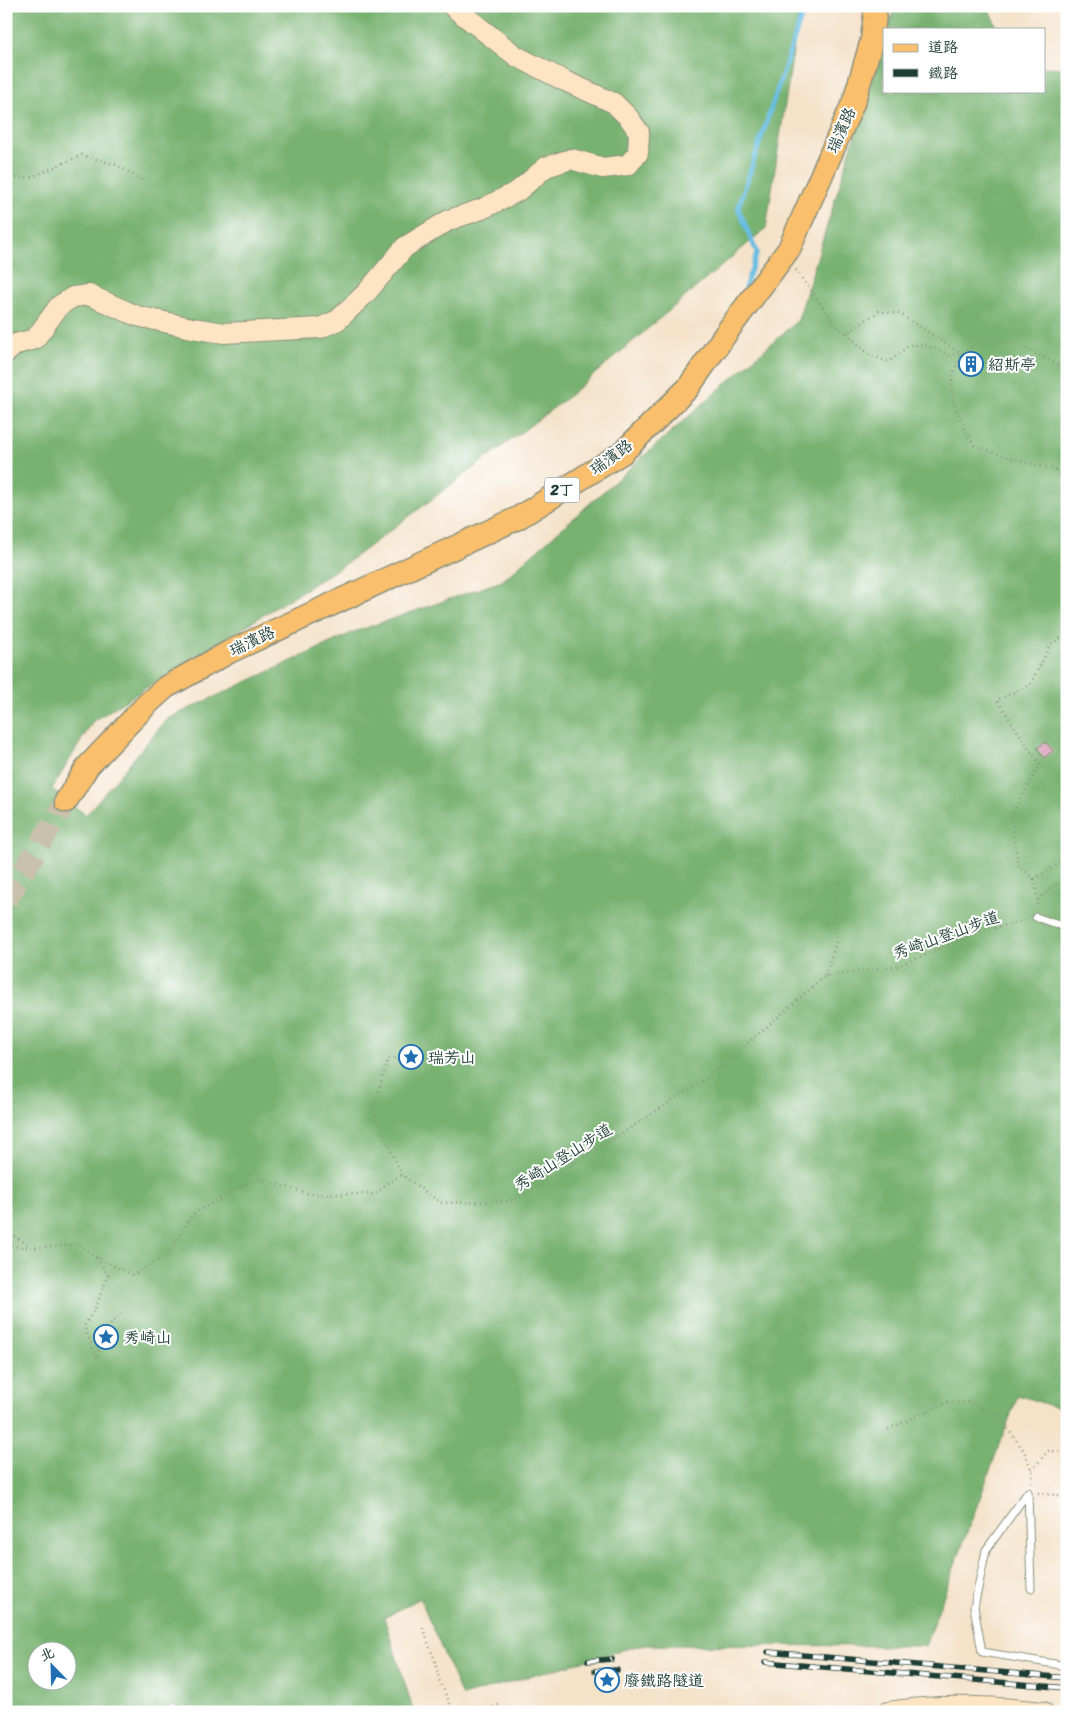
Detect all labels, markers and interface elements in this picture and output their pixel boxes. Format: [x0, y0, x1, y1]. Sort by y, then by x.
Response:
legend [883, 28, 1046, 92]
text: 道路 [928, 34, 958, 60]
text: 鐵路 [928, 60, 958, 86]
street label: 瑞濱路 [818, 102, 864, 158]
place label: 紹斯亭 [988, 350, 1036, 379]
building icon: 紹斯亭 [958, 351, 984, 377]
street label: 瑞濱路 [583, 431, 639, 483]
road number: 2丁 [544, 478, 580, 502]
street label: 瑞濱路 [224, 618, 280, 664]
street label: 秀崎山登山步道 [888, 902, 1004, 968]
place label: 瑞芳山 [428, 1043, 476, 1072]
place icon: 瑞芳山 [398, 1044, 424, 1070]
street label: 秀崎山登山步道 [508, 1115, 618, 1199]
place label: 秀崎山 [124, 1323, 172, 1352]
place icon: 秀崎山 [93, 1324, 119, 1350]
north arrow [28, 1640, 78, 1690]
text: 北 [36, 1640, 58, 1669]
place label: 廢鐵路隧道 [624, 1666, 704, 1695]
place icon: 廢鐵路隧道 [594, 1667, 620, 1693]

